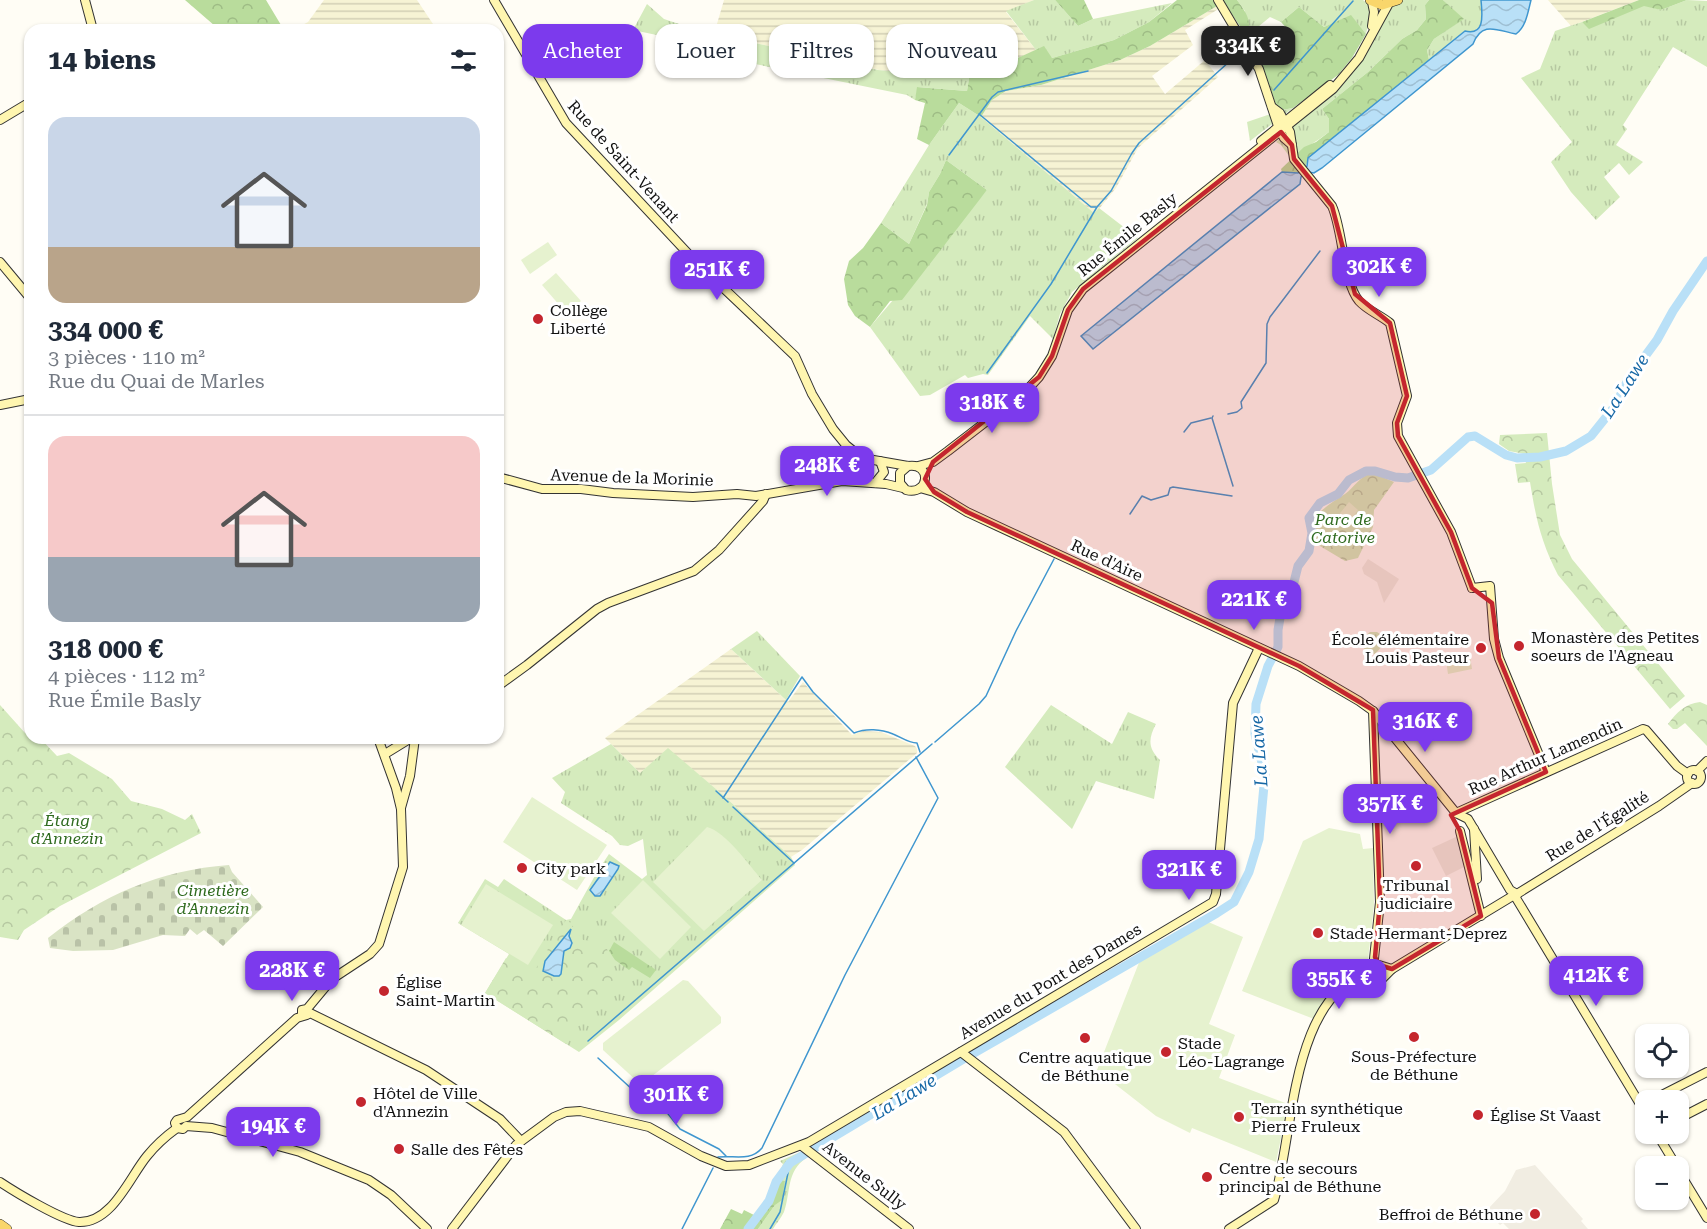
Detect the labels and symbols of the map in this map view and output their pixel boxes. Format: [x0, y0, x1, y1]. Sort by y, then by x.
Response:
pin: 334K € [1199, 26, 1297, 77]
street label: Rue de Saint-Venant [564, 96, 683, 226]
street label: Rue Émile Basly [1074, 188, 1181, 280]
pin: 302K € [1330, 247, 1428, 298]
pin: 251K € [668, 250, 766, 301]
place label: Collège Liberté [550, 301, 608, 338]
marker: Collège Liberté [531, 312, 545, 326]
water label: La Lawe [1596, 350, 1653, 422]
pin: 318K € [943, 383, 1041, 434]
pin: 248K € [778, 446, 876, 497]
street label: Avenue de la Morinie [550, 465, 714, 490]
park label: Parc de Catorive [1311, 510, 1375, 547]
street label: Rue d'Aire [1068, 536, 1146, 585]
pin: 221K € [1205, 580, 1303, 631]
place label: Monastère des Petites soeurs de l'Agneau [1531, 628, 1699, 665]
place label: École élémentaire Louis Pasteur [1331, 630, 1469, 667]
marker: Monastère des Petites soeurs de l'Agneau [1512, 639, 1526, 653]
marker: École élémentaire Louis Pasteur [1474, 641, 1488, 655]
pin: 316K € [1376, 702, 1474, 753]
street label: Rue Arthur Lamendin [1465, 714, 1625, 799]
water label: La Lawe [1246, 715, 1272, 789]
pin: 357K € [1341, 784, 1439, 835]
street label: Rue de l'Égalité [1542, 787, 1652, 866]
park label: Étang d’Annezin [30, 811, 104, 848]
pin: 321K € [1140, 850, 1238, 901]
place label: City park [534, 859, 606, 878]
marker: Tribunal judiciaire [1409, 859, 1423, 873]
marker: City park [515, 861, 529, 875]
place label: Tribunal judiciaire [1378, 876, 1453, 913]
park label: Cimetière d’Annezin [176, 881, 250, 918]
street label: Avenue du Pont des Dames [956, 919, 1145, 1043]
place label: Stade Hermant-Deprez [1330, 924, 1507, 943]
marker: Stade Hermant-Deprez [1311, 926, 1325, 940]
pin: 228K € [243, 951, 341, 1002]
pin: 412K € [1547, 956, 1645, 1007]
pin: 355K € [1290, 959, 1388, 1010]
place label: Église Saint-Martin [396, 973, 495, 1010]
marker: Église Saint-Martin [377, 984, 391, 998]
marker: Sous-Préfecture de Béthune [1407, 1030, 1421, 1044]
marker: Centre aquatique de Béthune [1078, 1031, 1092, 1045]
place label: Stade Léo-Lagrange [1178, 1034, 1285, 1071]
marker: Stade Léo-Lagrange [1159, 1045, 1173, 1059]
place label: Sous-Préfecture de Béthune [1351, 1047, 1477, 1084]
place label: Centre aquatique de Béthune [1018, 1048, 1152, 1085]
water label: La Lawe [867, 1069, 940, 1125]
pin: 301K € [627, 1075, 725, 1126]
place label: Hôtel de Ville d'Annezin [373, 1084, 478, 1121]
marker: Hôtel de Ville d'Annezin [354, 1095, 368, 1109]
place label: Terrain synthétique Pierre Fruleux [1251, 1099, 1403, 1136]
place label: Église St Vaast [1490, 1106, 1601, 1125]
pin: 194K € [224, 1107, 322, 1158]
marker: Église St Vaast [1471, 1108, 1485, 1122]
marker: Terrain synthétique Pierre Fruleux [1232, 1110, 1246, 1124]
street label: Avenue Sully [819, 1137, 911, 1214]
place label: Salle des Fêtes [411, 1140, 523, 1159]
marker: Salle des Fêtes [392, 1142, 406, 1156]
place label: Centre de secours principal de Béthune [1219, 1159, 1382, 1196]
marker: Centre de secours principal de Béthune [1200, 1170, 1214, 1184]
place label: Beffroi de Béthune [1379, 1205, 1523, 1224]
marker: Beffroi de Béthune [1528, 1207, 1542, 1221]

